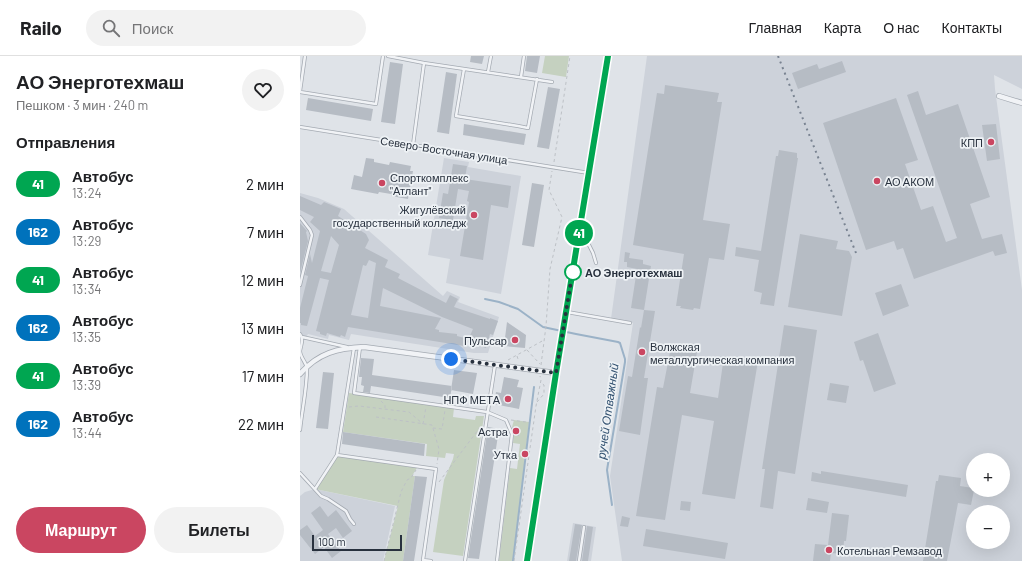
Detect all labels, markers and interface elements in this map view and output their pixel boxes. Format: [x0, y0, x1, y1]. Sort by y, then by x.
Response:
search box [86, 10, 366, 46]
text: Railo [20, 16, 62, 39]
icon: search [100, 17, 122, 39]
text: Поиск [132, 19, 173, 37]
text: Главная [749, 19, 802, 36]
text: Карта [824, 19, 861, 36]
text: О нас [883, 19, 920, 36]
text: Контакты [942, 19, 1002, 36]
button: heart [242, 69, 284, 111]
text: АО Энерготехмаш [16, 70, 184, 93]
text: Пешком · 3 мин · 240 m [16, 97, 148, 113]
text: Отправления [16, 133, 115, 151]
street label: Северо-Восточная улица [380, 134, 509, 167]
place label: КПП [961, 136, 983, 149]
marker: КПП [986, 137, 996, 147]
text: Автобус [72, 167, 134, 185]
place label: Спорткомплекс "Атлант" [390, 171, 469, 197]
text: 41 [32, 175, 44, 192]
text: 2 мин [246, 175, 284, 193]
place label: АО АКОМ [885, 175, 934, 188]
marker: АО АКОМ [872, 176, 882, 186]
marker: Спорткомплекс "Атлант" [377, 178, 387, 188]
text: 13:24 [72, 185, 102, 201]
place label: Жигулёвский государственный колледж [333, 203, 467, 229]
marker: Жигулёвский государственный колледж [469, 210, 479, 220]
text: Автобус [72, 215, 134, 233]
line badge: 41 [561, 220, 597, 246]
text: 162 [28, 223, 48, 240]
text: 7 мин [247, 223, 284, 241]
text: 41 [573, 224, 585, 241]
text: 13:29 [72, 233, 101, 249]
text: Автобус [72, 263, 134, 281]
marker: АО Энерготехмаш [564, 263, 582, 281]
place label: АО Энерготехмаш [585, 266, 683, 279]
text: 41 [32, 271, 44, 288]
text: 12 мин [241, 271, 284, 289]
text: 13:34 [72, 281, 102, 297]
text: Автобус [72, 311, 134, 329]
text: 162 [28, 319, 48, 336]
text: 13 мин [241, 319, 284, 337]
text: 13:35 [72, 329, 101, 345]
place label: Пульсар [464, 334, 507, 347]
marker: Пульсар [510, 335, 520, 345]
place label: Волжская металлургическая компания [650, 340, 794, 366]
marker: Волжская металлургическая компания [637, 347, 647, 357]
your location [441, 349, 461, 369]
text: Автобус [72, 359, 134, 377]
water label: ручей Отважный [593, 362, 622, 461]
text: 41 [32, 367, 44, 384]
text: 17 мин [242, 367, 284, 385]
text: 13:39 [72, 377, 101, 393]
place label: НПФ МЕТА [443, 393, 501, 406]
marker: НПФ МЕТА [503, 394, 513, 404]
text: Автобус [72, 407, 134, 425]
text: 162 [28, 415, 48, 432]
text: 22 мин [238, 415, 284, 433]
text: 13:44 [72, 425, 102, 441]
place label: Астра [478, 425, 509, 438]
marker: Астра [511, 426, 521, 436]
place label: Утка [494, 448, 518, 461]
marker: Утка [520, 449, 530, 459]
map controls [966, 453, 1010, 549]
button: + [966, 453, 1010, 497]
button: − [966, 505, 1010, 549]
button: Маршрут [16, 507, 146, 553]
button: Билеты [154, 507, 284, 553]
scale bar [312, 533, 402, 552]
text: 100 m [318, 535, 346, 548]
place label: Котельная Ремзавод [837, 544, 943, 557]
marker: Котельная Ремзавод [824, 545, 834, 555]

